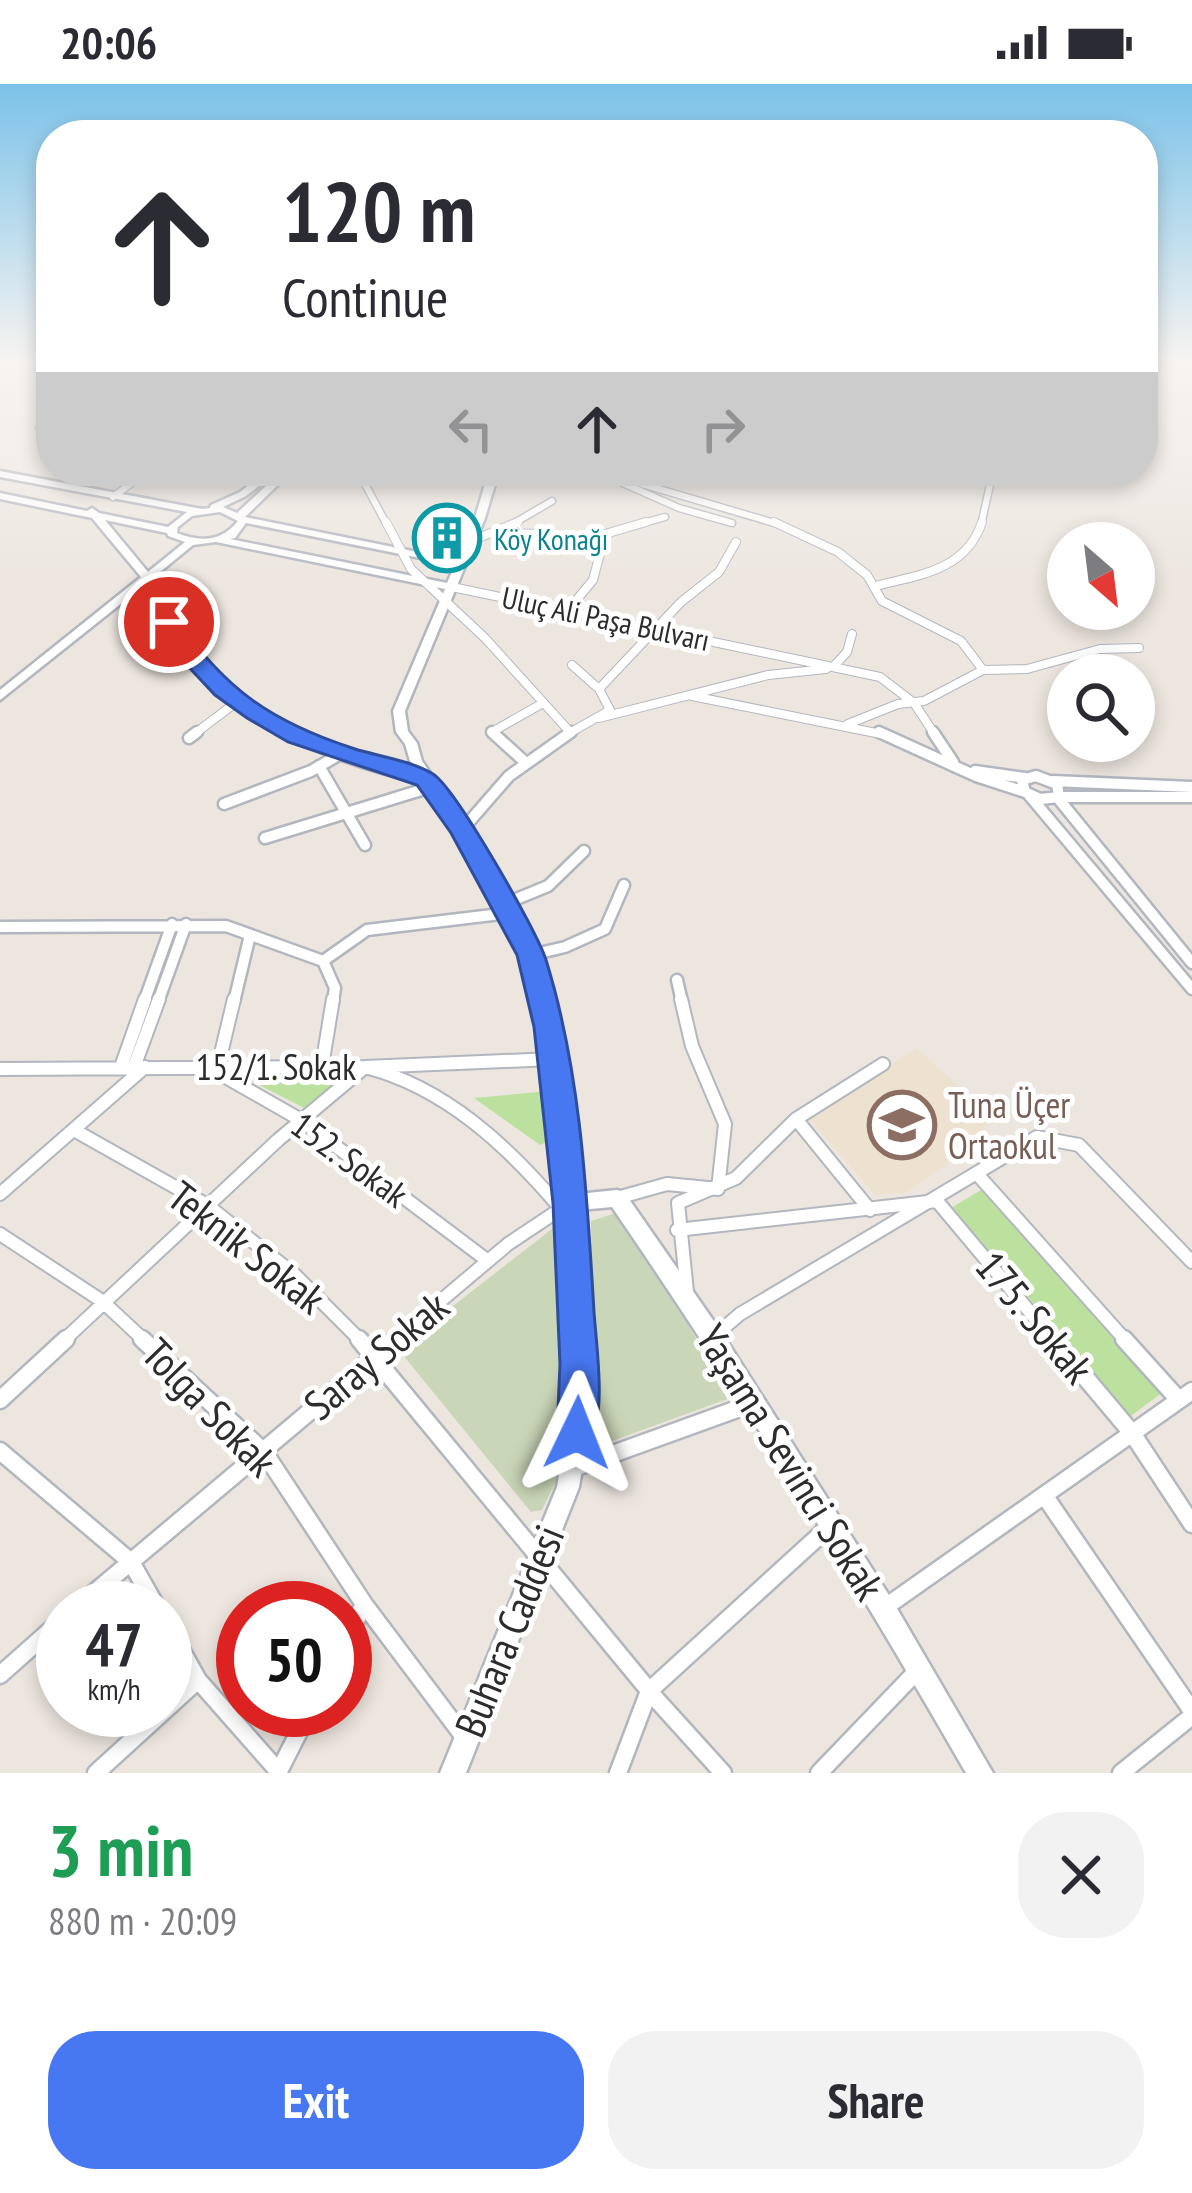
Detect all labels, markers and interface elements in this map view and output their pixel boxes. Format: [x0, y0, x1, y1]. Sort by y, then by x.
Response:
text: 20:06 [60, 13, 157, 71]
text: 120 m [282, 156, 475, 265]
icon: ahead [84, 168, 240, 324]
text: Continue [282, 262, 448, 332]
icon: left [438, 396, 504, 462]
icon: ahead [564, 396, 630, 462]
icon: right [690, 396, 756, 462]
building icon: Köy Konağı [412, 503, 482, 573]
place label: Köy Konağı [494, 519, 608, 558]
north arrow [1047, 522, 1155, 630]
map controls [1047, 522, 1155, 762]
pin [118, 571, 220, 673]
street label: Uluç Ali Paşa Bulvarı [499, 577, 713, 659]
icon: arrive [136, 589, 202, 655]
button: search [1047, 654, 1155, 762]
street label: 152/1. Sokak [196, 1043, 356, 1090]
place label: Tuna Üçer Ortaokul [948, 1081, 1070, 1169]
school or university icon: Tuna Üçer Ortaokul [867, 1090, 937, 1160]
street label: 152. Sokak [282, 1101, 418, 1217]
street label: Teknik Sokak [157, 1168, 337, 1326]
street label: 175. Sokak [964, 1240, 1106, 1394]
street label: Saray Sokak [292, 1279, 460, 1431]
street label: Yaşama Sevinci Sokak [684, 1314, 898, 1610]
street label: Tolga Sokak [131, 1326, 289, 1488]
position arrow [514, 1370, 640, 1496]
street label: Buhara Caddesi [442, 1517, 576, 1745]
speed limit sign: 50 [216, 1581, 372, 1737]
text: 47 [85, 1605, 143, 1683]
text: km/h [87, 1669, 141, 1708]
text: 3 min [48, 1803, 193, 1896]
button: close [1018, 1812, 1144, 1938]
text: 880 m · 20:09 [48, 1895, 237, 1946]
button: Exit [48, 2031, 584, 2169]
button: Share [608, 2031, 1144, 2169]

